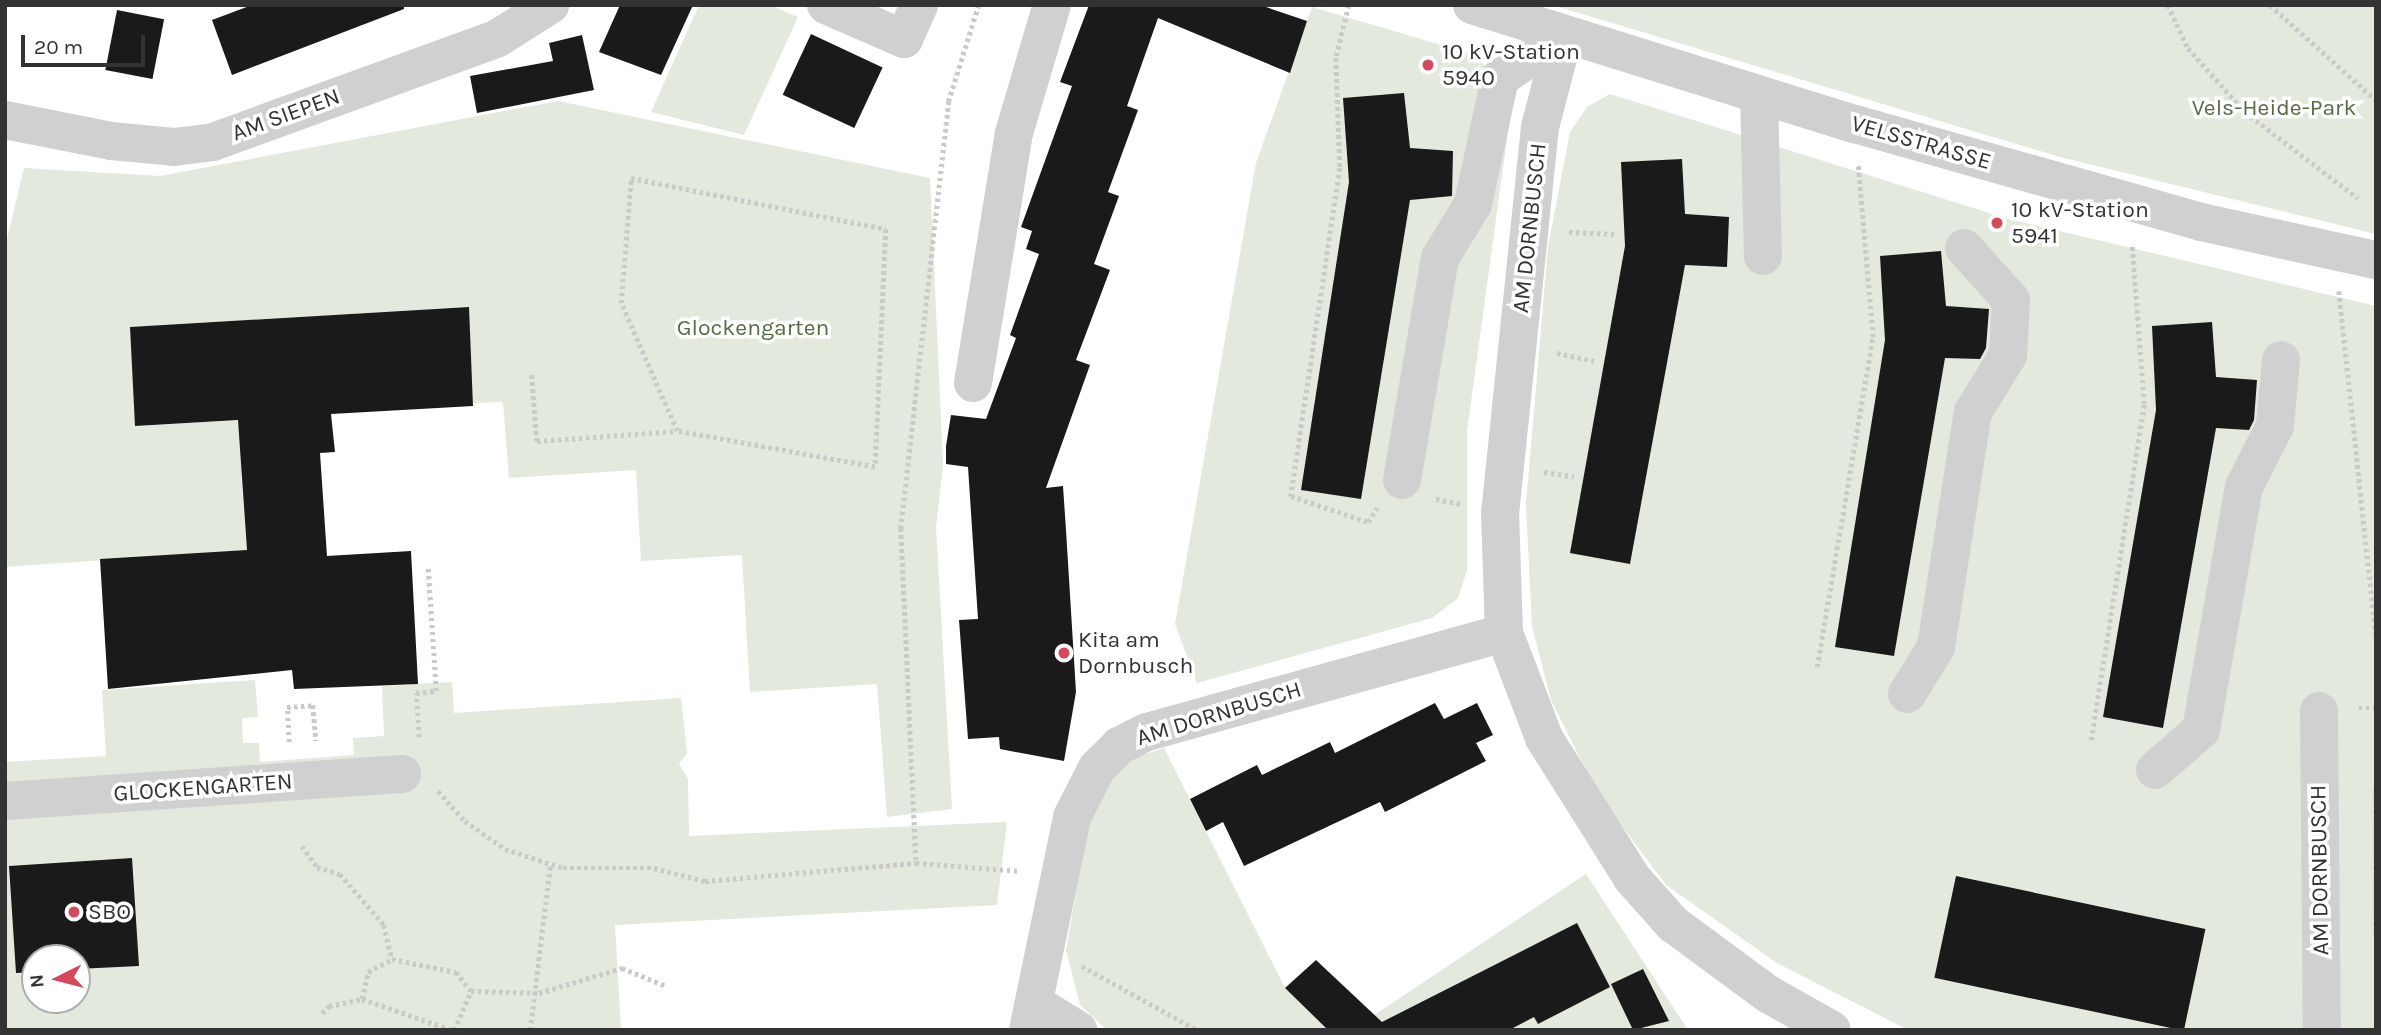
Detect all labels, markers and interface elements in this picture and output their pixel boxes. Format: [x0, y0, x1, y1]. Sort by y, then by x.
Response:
scale bar [24, 21, 149, 65]
text: 20 m [34, 35, 83, 59]
place label: 10 kV-Station 5940 [1442, 38, 1580, 92]
marker: 10 kV-Station 5940 [1420, 57, 1436, 73]
street label: AM SIEPEN [228, 83, 344, 147]
park label: Vels-Heide-Park [2192, 94, 2356, 122]
street label: VELSSTRASSE [1848, 110, 1994, 176]
street label: AM DORNBUSCH [1507, 142, 1553, 314]
place label: 10 kV-Station 5941 [2011, 196, 2149, 250]
marker: 10 kV-Station 5941 [1989, 215, 2005, 231]
park label: Glockengarten [677, 314, 829, 342]
place label: Kita am Dornbusch [1078, 626, 1193, 680]
marker: Kita am Dornbusch [1056, 645, 1072, 661]
street label: AM DORNBUSCH [1133, 676, 1305, 752]
street label: GLOCKENGARTEN [113, 768, 293, 808]
street label: AM DORNBUSCH [2305, 784, 2335, 956]
place label: SBO [88, 898, 131, 926]
marker: SBO [66, 904, 82, 920]
north arrow [21, 944, 91, 1014]
text: N [25, 973, 49, 989]

